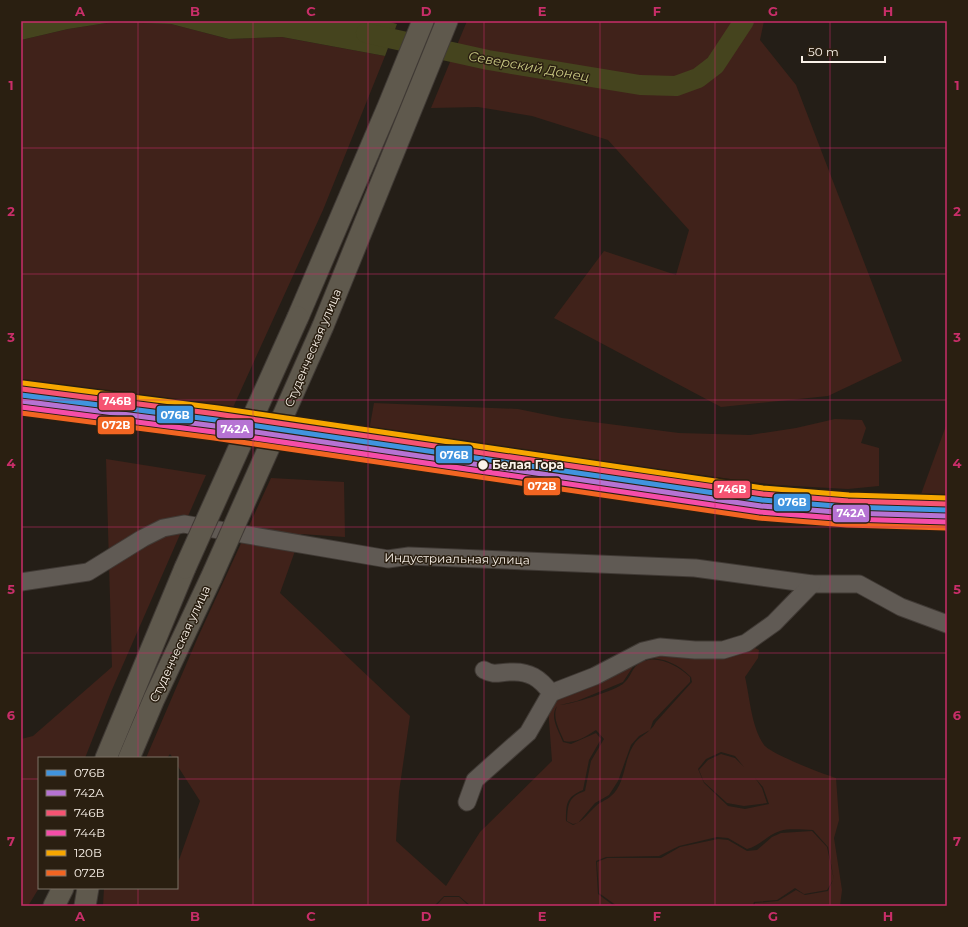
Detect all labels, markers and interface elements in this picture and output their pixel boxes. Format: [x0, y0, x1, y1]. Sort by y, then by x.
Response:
text: A [74, 3, 86, 19]
text: B [190, 3, 200, 19]
text: C [306, 3, 316, 19]
text: D [421, 3, 432, 19]
text: E [538, 3, 547, 19]
text: F [653, 3, 661, 19]
text: G [768, 3, 778, 19]
text: H [883, 3, 893, 19]
scale bar [802, 38, 885, 64]
text: 50 m [808, 44, 839, 59]
water label: Северский Донец [467, 47, 591, 85]
text: 1 [8, 77, 14, 93]
text: 1 [954, 77, 960, 93]
text: 2 [7, 203, 15, 219]
text: 2 [953, 203, 961, 219]
street label: Студенческая улица [281, 286, 344, 409]
text: 3 [6, 329, 15, 345]
text: 3 [952, 329, 961, 345]
line badge: 746В [98, 392, 136, 411]
text: 746В [103, 394, 131, 408]
line badge: 076В [156, 405, 194, 424]
text: 076В [160, 408, 190, 422]
line badge: 072В [97, 416, 135, 435]
text: 072В [102, 418, 130, 432]
line badge: 742А [216, 419, 254, 439]
text: 742А [220, 422, 250, 436]
line badge: 076В [435, 445, 473, 464]
text: 076В [439, 448, 469, 462]
text: 4 [7, 455, 16, 471]
text: 4 [953, 455, 962, 471]
place label: Белая Гора [492, 457, 564, 472]
marker: Белая Гора [476, 458, 490, 472]
line badge: 072В [523, 477, 561, 496]
text: 072В [528, 479, 556, 493]
line badge: 746В [713, 480, 751, 499]
text: 746В [718, 482, 746, 496]
line badge: 076В [773, 493, 811, 512]
text: 076В [777, 495, 807, 509]
line badge: 742А [832, 504, 870, 523]
text: 742А [836, 506, 866, 520]
street label: Индустриальная улица [384, 550, 530, 567]
text: 5 [7, 581, 15, 597]
text: 5 [953, 581, 961, 597]
street label: Студенческая улица [146, 583, 213, 704]
text: 6 [7, 707, 16, 723]
text: 6 [953, 707, 962, 723]
legend [38, 757, 178, 889]
text: 076В [74, 765, 105, 780]
text: 742А [74, 785, 104, 800]
text: 746В [74, 805, 105, 820]
text: 744В [74, 825, 105, 840]
text: 7 [7, 833, 15, 849]
text: 7 [953, 833, 961, 849]
text: 120В [74, 845, 102, 860]
text: 072В [74, 865, 105, 880]
text: A [74, 908, 86, 924]
text: B [190, 908, 200, 924]
text: C [306, 908, 316, 924]
text: D [421, 908, 432, 924]
text: E [538, 908, 547, 924]
text: F [653, 908, 661, 924]
text: G [768, 908, 778, 924]
text: H [883, 908, 893, 924]

